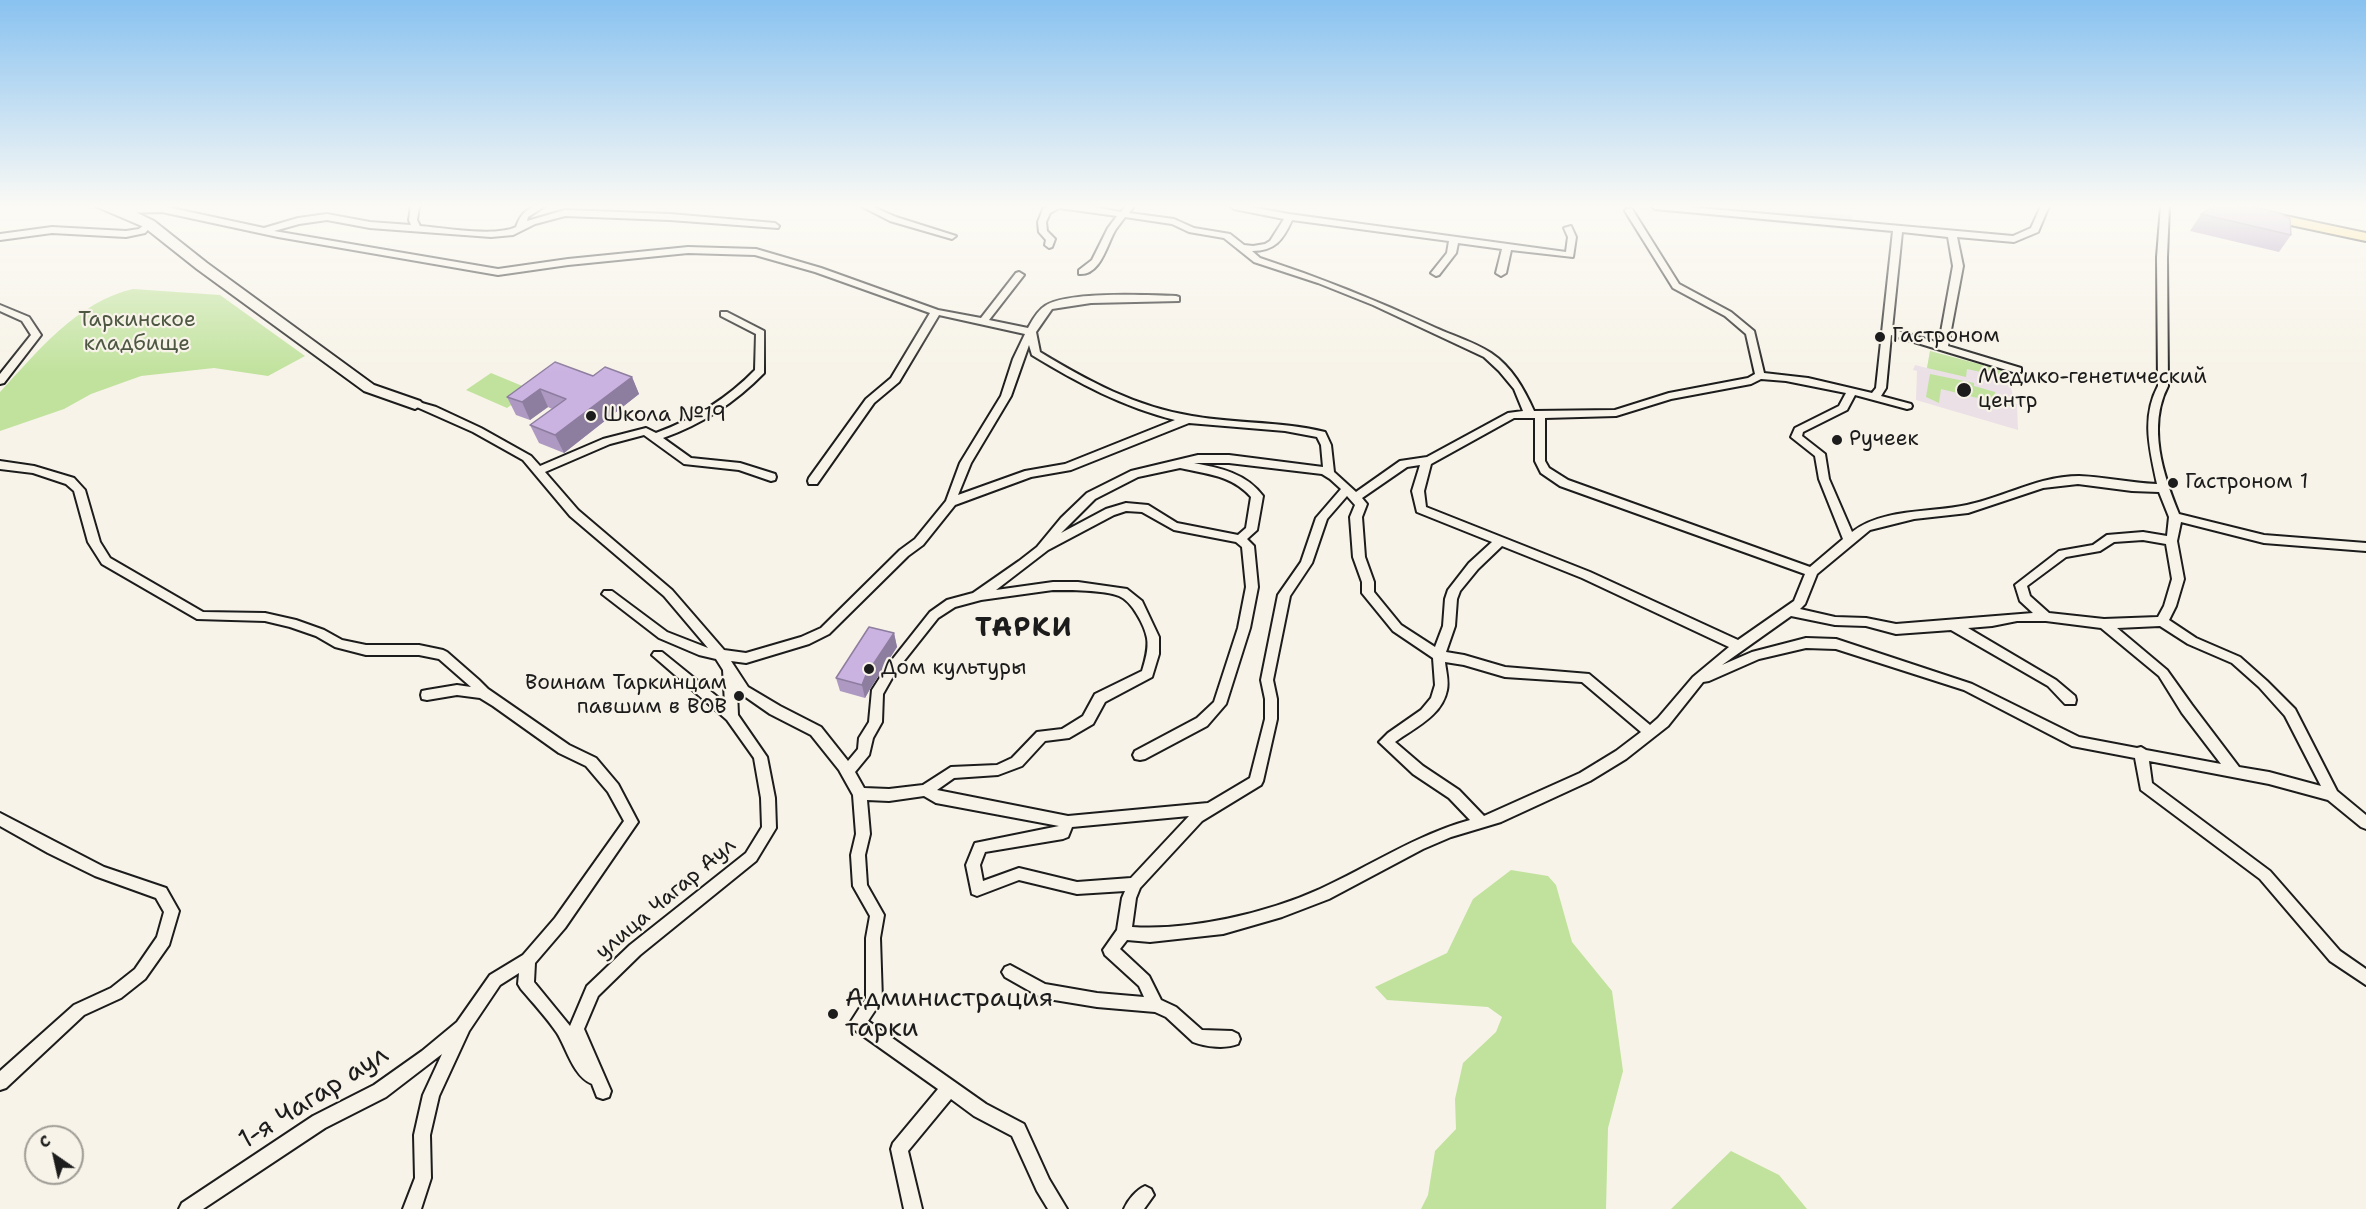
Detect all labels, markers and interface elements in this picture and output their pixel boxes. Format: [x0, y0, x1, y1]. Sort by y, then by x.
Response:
park label: Таркинское кладбище [78, 308, 196, 358]
place label: Гастроном [1892, 324, 2000, 350]
marker: Гастроном [1873, 330, 1887, 344]
place label: Медико-генетический центр [1978, 365, 2207, 415]
marker: Медико-генетический центр [1955, 381, 1973, 399]
place label: Школа №19 [603, 403, 726, 429]
marker: Школа №19 [584, 409, 598, 423]
place label: Ручеек [1849, 427, 1919, 453]
marker: Ручеек [1830, 433, 1844, 447]
place label: Гастроном 1 [2185, 470, 2309, 496]
marker: Гастроном 1 [2166, 476, 2180, 490]
district label: ТАРКИ [975, 613, 1073, 645]
place label: Дом культуры [881, 656, 1026, 682]
marker: Дом культуры [862, 662, 876, 676]
place label: Воинам Таркинцам павшим в ВОВ [525, 671, 727, 721]
marker: Воинам Таркинцам павшим в ВОВ [732, 689, 746, 703]
street label: улица Чагар Аул [591, 833, 741, 965]
place label: Администрация тарки [845, 983, 1053, 1044]
marker: Администрация тарки [826, 1007, 840, 1021]
street label: 1-я Чагар аул [233, 1040, 395, 1156]
north arrow [24, 1125, 84, 1185]
text: С [35, 1130, 55, 1153]

